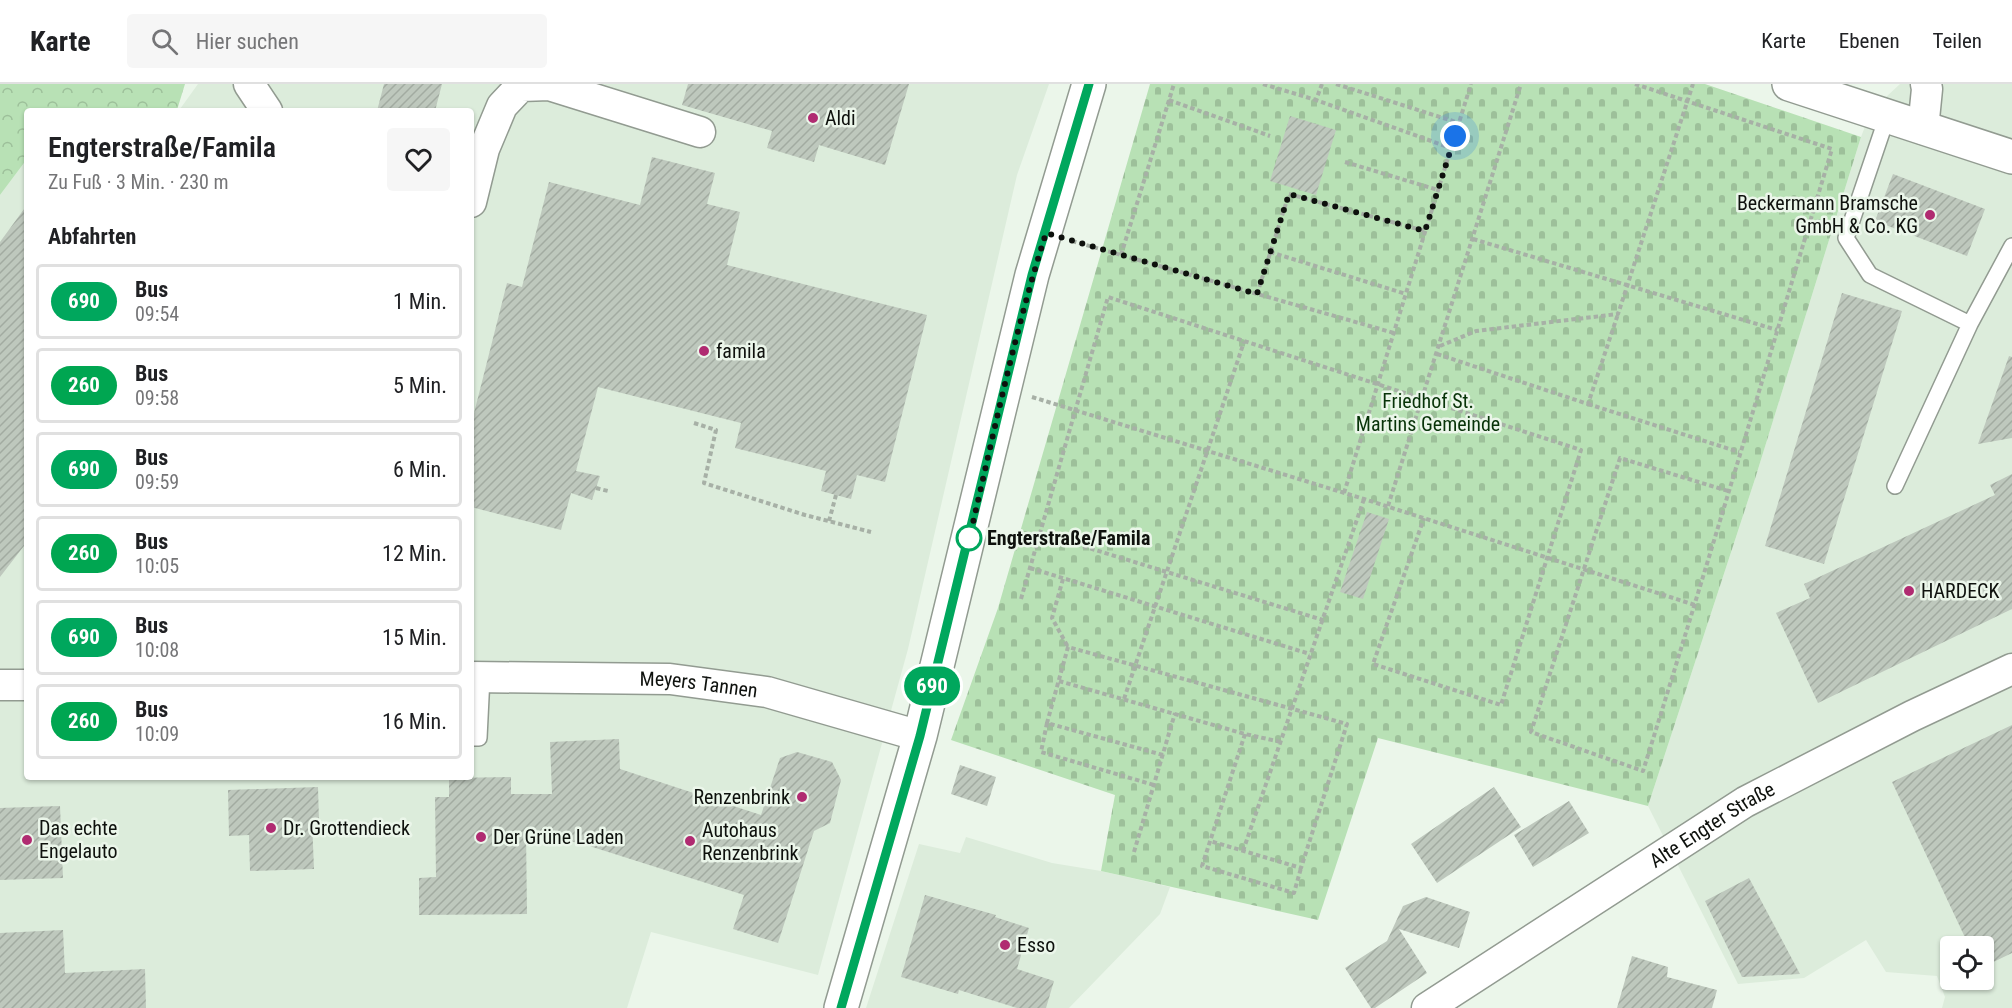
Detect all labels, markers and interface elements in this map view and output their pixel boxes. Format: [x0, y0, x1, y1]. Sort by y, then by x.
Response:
search box [127, 14, 547, 68]
text: Karte [30, 25, 91, 58]
icon: search [148, 25, 181, 58]
text: Hier suchen [196, 29, 299, 54]
text: Karte [1761, 29, 1806, 53]
text: Ebenen [1839, 29, 1900, 53]
text: Teilen [1933, 29, 1982, 53]
place label: Aldi [825, 106, 856, 130]
marker: Aldi [806, 111, 820, 125]
your location [1440, 121, 1470, 151]
button: heart [387, 128, 450, 191]
text: Engterstraße/Famila [48, 131, 276, 164]
text: Zu Fuß · 3 Min. · 230 m [48, 170, 229, 194]
place label: Beckermann Bramsche GmbH & Co. KG [1737, 191, 1918, 238]
marker: Beckermann Bramsche GmbH & Co. KG [1923, 208, 1937, 222]
text: Abfahrten [48, 224, 136, 249]
text: Bus [135, 277, 168, 302]
text: 690 [68, 289, 100, 313]
text: 1 Min. [393, 289, 447, 314]
text: 09:54 [135, 302, 179, 326]
place label: famila [716, 339, 766, 363]
marker: famila [697, 344, 711, 358]
text: Bus [135, 361, 168, 386]
text: 260 [68, 373, 100, 397]
text: 5 Min. [393, 373, 447, 398]
text: 09:58 [135, 386, 179, 410]
park label: Friedhof St. Martins Gemeinde [1356, 389, 1500, 436]
text: Bus [135, 445, 168, 470]
text: 690 [68, 457, 100, 481]
text: 6 Min. [393, 457, 447, 482]
text: 09:59 [135, 470, 179, 494]
marker: Engterstraße/Famila [956, 525, 982, 551]
place label: Engterstraße/Famila [987, 526, 1150, 550]
text: Bus [135, 529, 168, 554]
text: 260 [68, 541, 100, 565]
text: 12 Min. [382, 541, 447, 566]
text: 10:05 [135, 554, 179, 578]
place label: HARDECK [1921, 579, 1999, 603]
marker: HARDECK [1902, 584, 1916, 598]
text: Bus [135, 613, 168, 638]
text: 690 [68, 625, 100, 649]
text: 15 Min. [382, 625, 447, 650]
text: 10:08 [135, 638, 179, 662]
line badge: 690 [898, 666, 966, 706]
street label: Meyers Tannen [640, 667, 759, 703]
text: 690 [916, 674, 948, 698]
text: Bus [135, 697, 168, 722]
text: 260 [68, 709, 100, 733]
text: 16 Min. [382, 709, 447, 734]
text: 10:09 [135, 722, 179, 746]
street label: Alte Engter Straße [1645, 777, 1779, 873]
place label: Renzenbrink [693, 785, 790, 809]
marker: Renzenbrink [795, 790, 809, 804]
place label: Das echte Engelauto [39, 816, 117, 863]
place label: Dr. Grottendieck [283, 816, 410, 840]
place label: Autohaus Renzenbrink [702, 818, 799, 865]
marker: Dr. Grottendieck [264, 821, 278, 835]
place label: Der Grüne Laden [493, 825, 624, 849]
marker: Der Grüne Laden [474, 830, 488, 844]
marker: Das echte Engelauto [20, 833, 34, 847]
marker: Autohaus Renzenbrink [683, 834, 697, 848]
place label: Esso [1017, 933, 1055, 957]
map controls [1940, 936, 1994, 990]
button: locate [1940, 936, 1994, 990]
marker: Esso [998, 938, 1012, 952]

